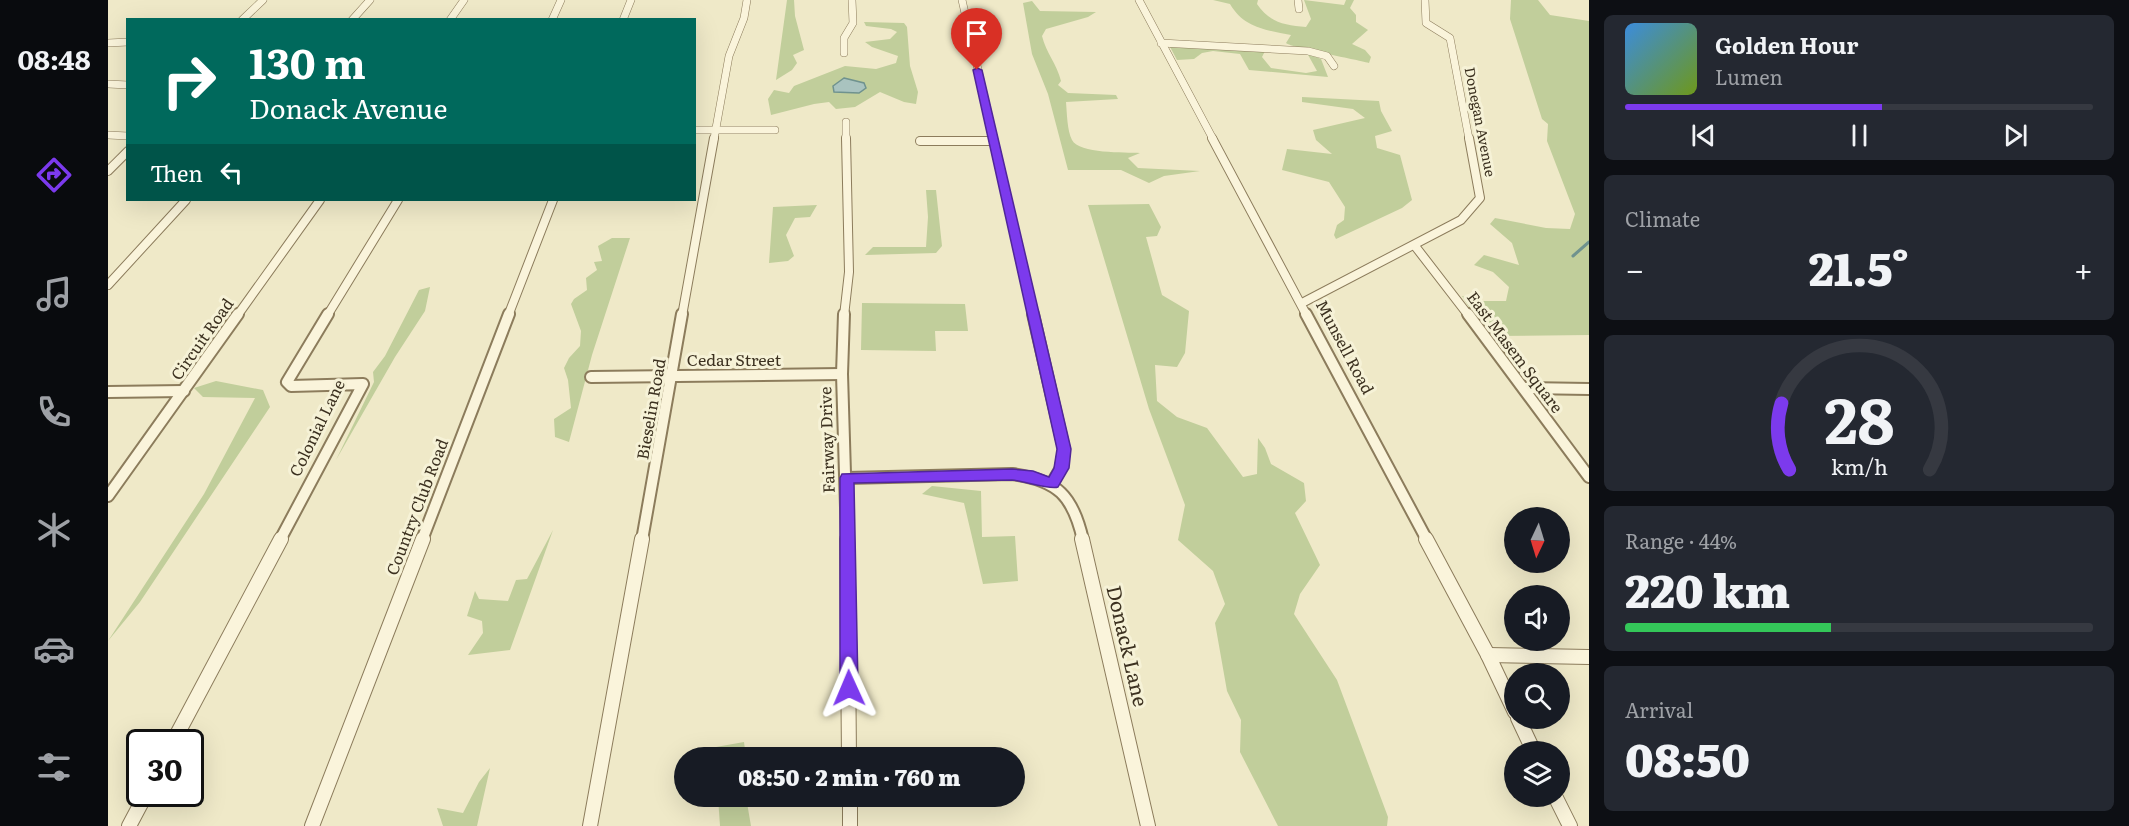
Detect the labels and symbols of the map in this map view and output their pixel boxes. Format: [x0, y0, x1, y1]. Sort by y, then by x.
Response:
pin [951, 8, 1002, 70]
street label: Donegan Avenue [1461, 65, 1501, 178]
street label: East Masem Square [1462, 285, 1570, 417]
street label: Circuit Road [164, 292, 238, 384]
street label: Munsell Road [1311, 295, 1381, 398]
street label: Cedar Street [687, 347, 782, 371]
street label: Bieselin Road [629, 356, 671, 461]
street label: Colonial Lane [282, 375, 350, 480]
street label: Fairway Drive [812, 386, 840, 494]
street label: Country Club Road [379, 435, 453, 578]
north arrow [1504, 507, 1570, 573]
street label: Donack Lane [1100, 582, 1157, 709]
position arrow [817, 656, 881, 720]
speed limit sign: 30 [126, 729, 204, 807]

